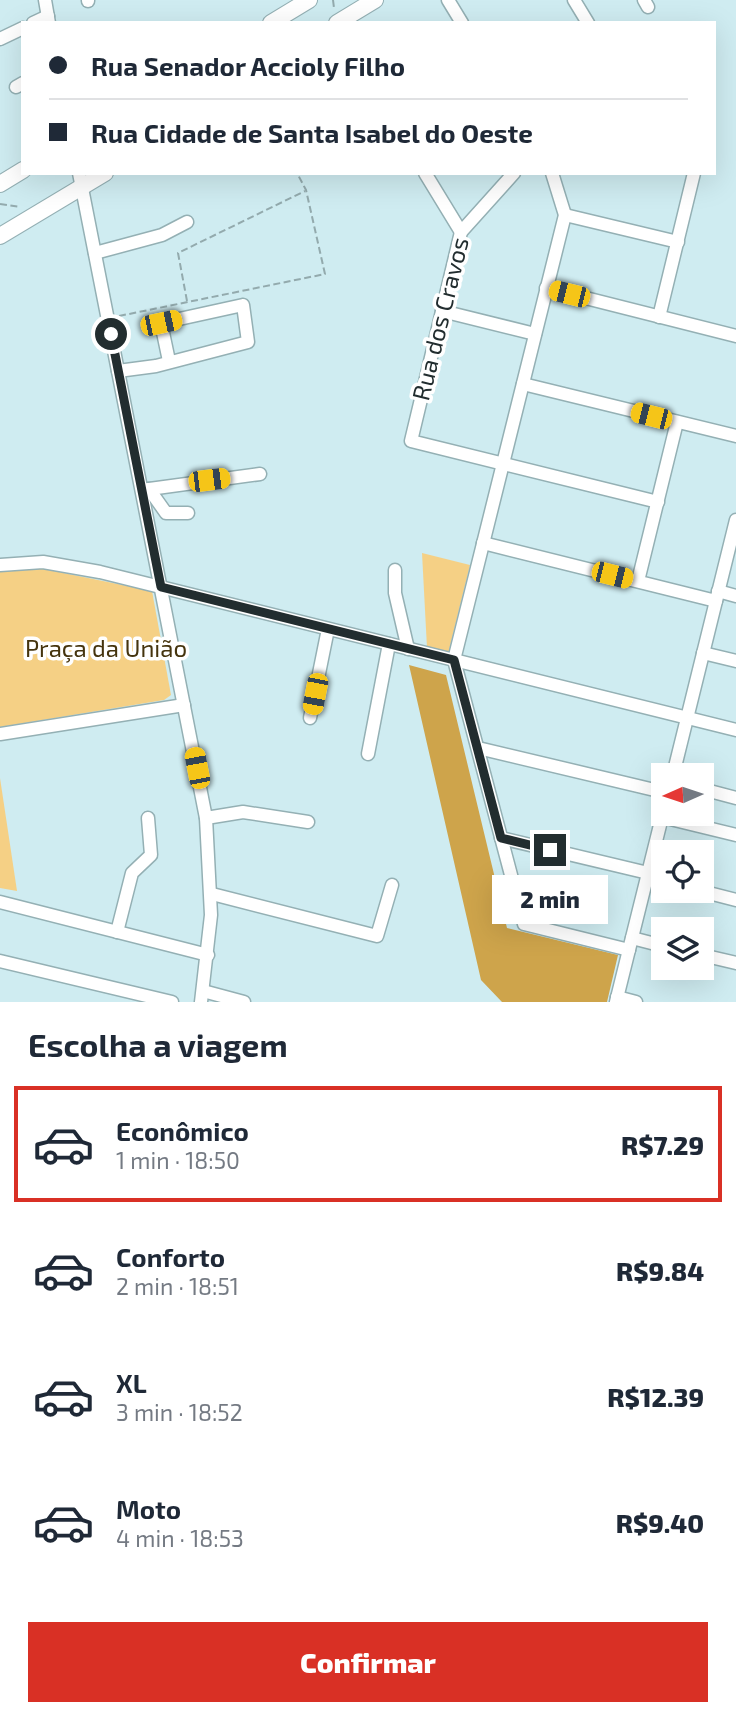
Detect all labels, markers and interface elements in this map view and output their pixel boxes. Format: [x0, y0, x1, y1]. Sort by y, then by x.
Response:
text: Rua Senador Accioly Filho [91, 50, 405, 81]
text: Rua Cidade de Santa Isabel do Oeste [91, 117, 533, 148]
street label: Rua dos Cravos [405, 234, 474, 403]
car [547, 279, 592, 309]
car [139, 308, 184, 338]
route start [95, 318, 127, 350]
car [629, 401, 674, 431]
car [187, 467, 232, 493]
car [590, 560, 635, 590]
park label: Praça da União [25, 633, 187, 663]
car [301, 671, 330, 717]
car [183, 745, 212, 791]
north arrow [651, 763, 714, 826]
map controls [651, 763, 714, 980]
route end [534, 834, 566, 866]
button: locate [651, 840, 714, 903]
callout: 2 min [492, 874, 608, 924]
text: 2 min [520, 885, 580, 913]
button: layers [651, 917, 714, 980]
text: Escolha a viagem [28, 1025, 288, 1063]
icon: car [32, 1113, 95, 1176]
text: Econômico [116, 1115, 249, 1146]
text: R$7.29 [621, 1129, 704, 1160]
text: 1 min · 18:50 [116, 1146, 240, 1174]
icon: car [32, 1239, 95, 1302]
text: Conforto [116, 1241, 225, 1272]
text: R$9.84 [616, 1255, 704, 1286]
text: 2 min · 18:51 [116, 1272, 239, 1300]
icon: car [32, 1365, 95, 1428]
text: XL [116, 1367, 147, 1398]
text: R$12.39 [607, 1381, 704, 1412]
text: 3 min · 18:52 [116, 1398, 243, 1426]
icon: car [32, 1491, 95, 1554]
text: Moto [116, 1493, 181, 1524]
text: R$9.40 [616, 1507, 704, 1538]
text: 4 min · 18:53 [116, 1524, 244, 1552]
button: Confirmar [28, 1622, 708, 1702]

